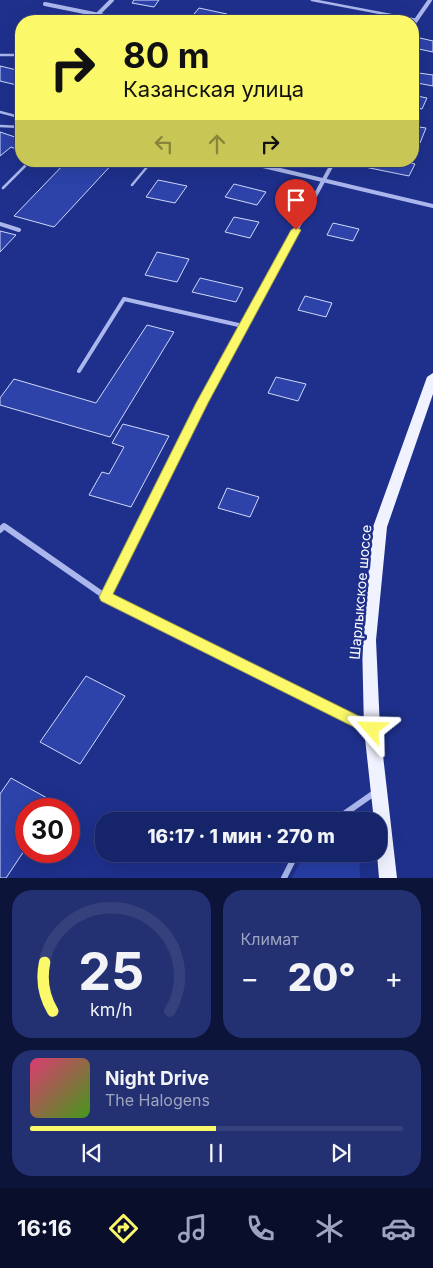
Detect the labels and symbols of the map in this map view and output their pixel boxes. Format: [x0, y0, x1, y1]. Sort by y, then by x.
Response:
pin [275, 179, 317, 230]
street label: Шарлыкское шоссе [346, 524, 374, 660]
position arrow [345, 702, 397, 754]
speed limit sign: 30 [15, 798, 80, 863]

